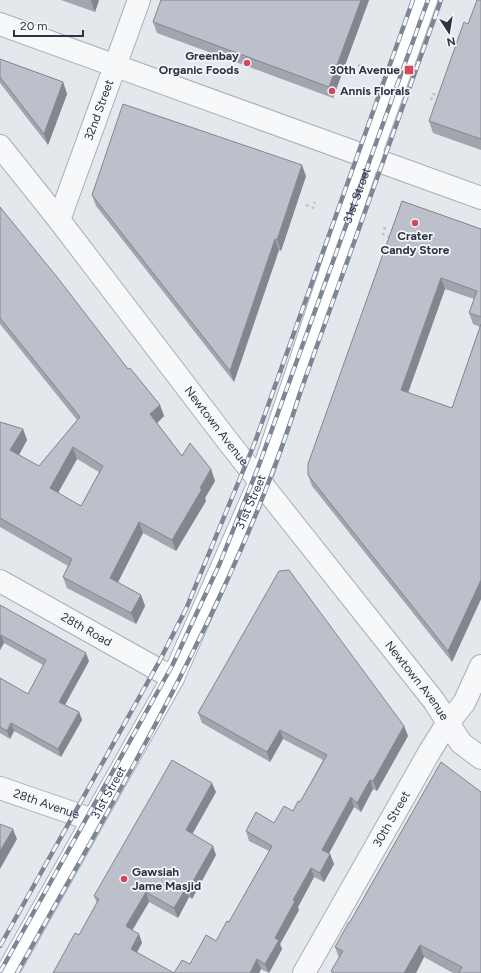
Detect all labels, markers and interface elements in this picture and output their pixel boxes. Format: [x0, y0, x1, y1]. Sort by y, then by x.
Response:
scale bar [14, 12, 83, 38]
north arrow [429, 12, 469, 52]
text: 20 m [20, 19, 48, 33]
text: N [445, 34, 456, 49]
place label: Greenbay Organic Foods [159, 49, 239, 77]
marker: Greenbay Organic Foods [242, 58, 252, 68]
place label: 30th Avenue [330, 63, 400, 77]
marker: 30th Avenue [403, 64, 415, 76]
street label: 32nd Street [82, 77, 117, 142]
place label: Annis Florals [340, 84, 410, 98]
marker: Annis Florals [327, 86, 337, 96]
street label: 31st Street [340, 165, 374, 225]
marker: Crater Candy Store [410, 218, 420, 228]
place label: Crater Candy Store [381, 229, 450, 257]
street label: Newtown Avenue [182, 384, 252, 469]
street label: 31st Street [233, 472, 269, 531]
street label: 28th Road [59, 610, 114, 649]
street label: Newtown Avenue [382, 638, 452, 723]
street label: 31st Street [88, 763, 129, 821]
street label: 28th Avenue [11, 786, 82, 822]
street label: 30th Street [370, 788, 413, 850]
place label: Gawsiah Jame Masjid [132, 865, 201, 893]
marker: Gawsiah Jame Masjid [119, 874, 129, 884]

